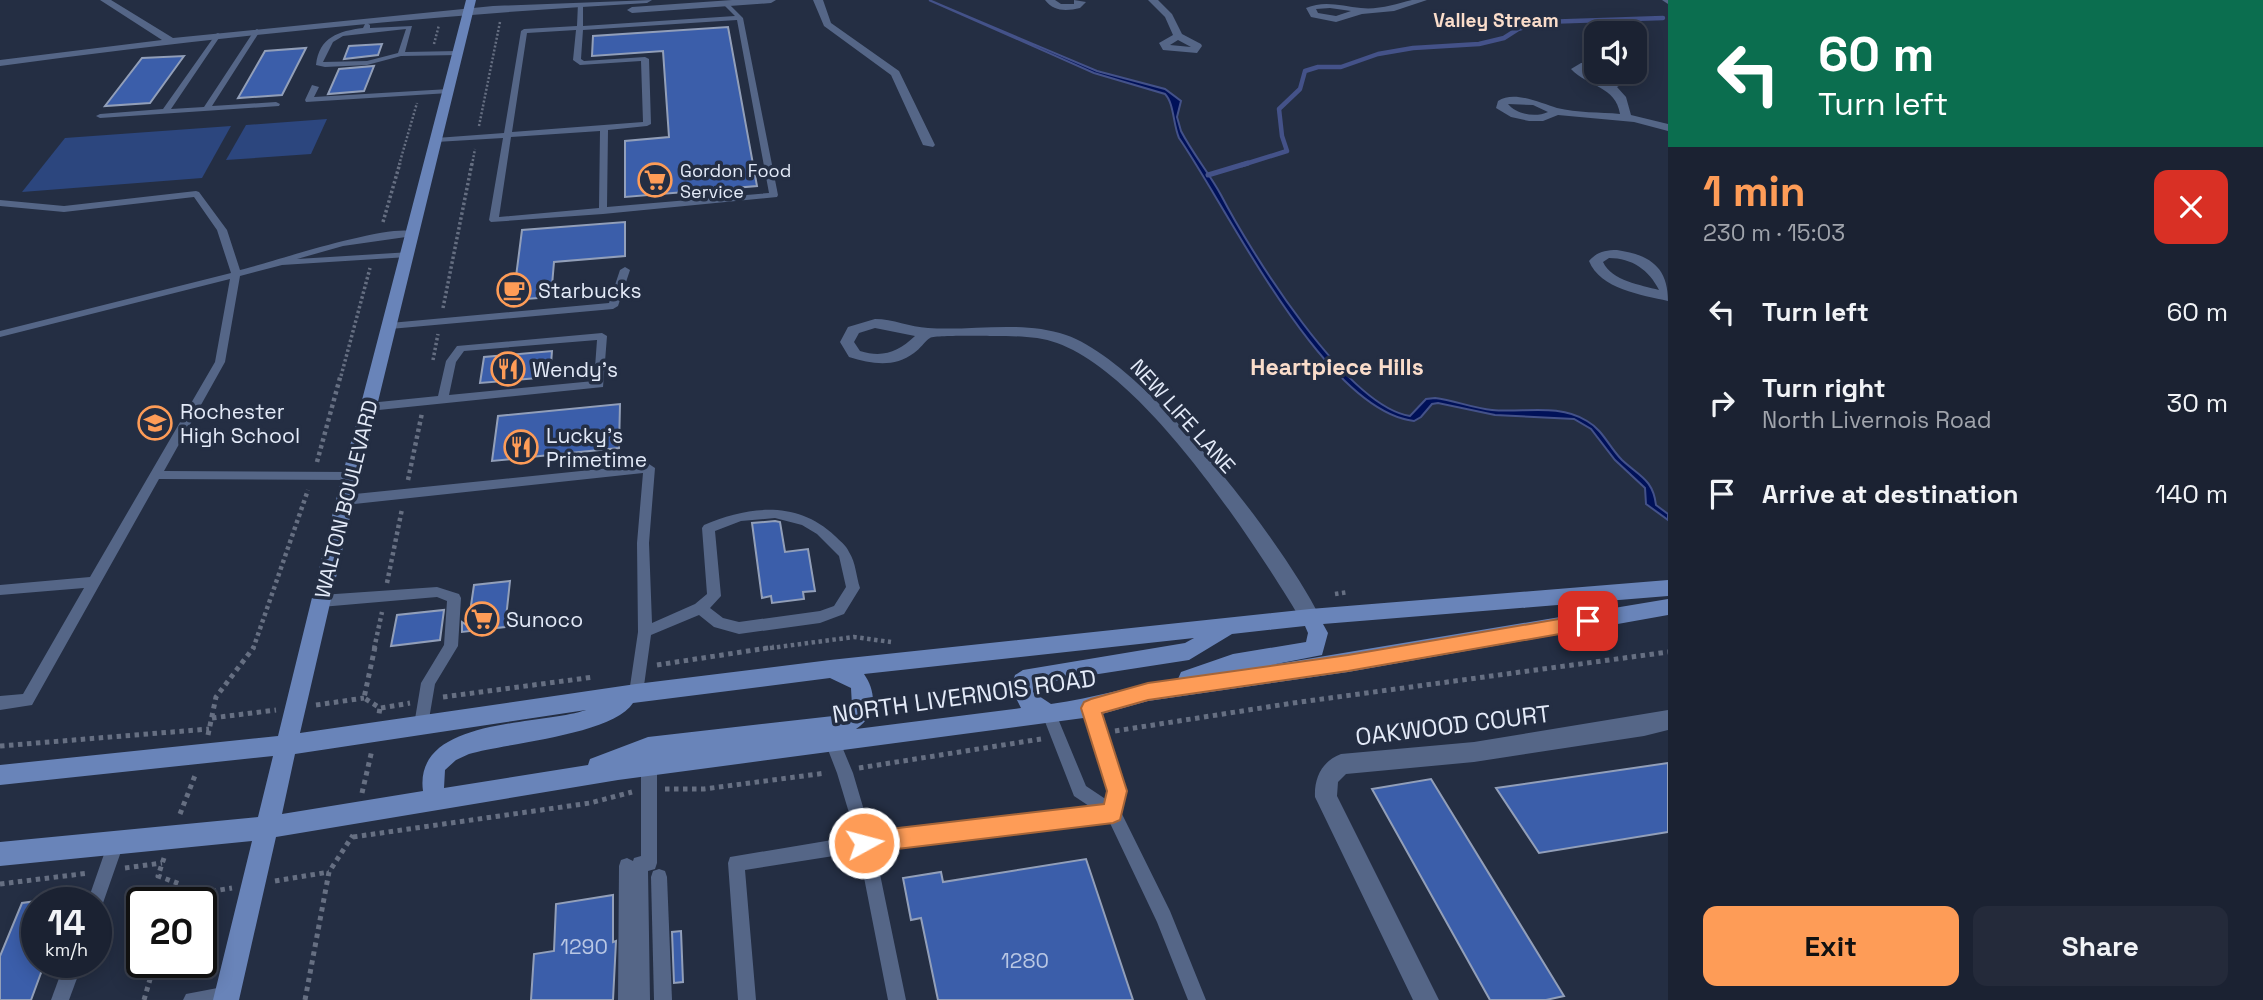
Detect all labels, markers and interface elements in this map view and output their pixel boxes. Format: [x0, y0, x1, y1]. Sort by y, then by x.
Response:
district label: Valley Stream [1433, 8, 1559, 33]
map controls [1584, 21, 1647, 84]
button: sound [1584, 21, 1647, 84]
text: 60 m [1818, 23, 1934, 85]
icon: left [1703, 28, 1794, 119]
text: Turn left [1818, 84, 1948, 124]
place label: Gordon Food Service [680, 159, 791, 203]
supermarket icon: Gordon Food Service [636, 161, 674, 199]
text: 1 min [1703, 165, 1806, 218]
button: close [2154, 170, 2228, 244]
text: 230 m · 15:03 [1703, 218, 1845, 248]
cafe icon: Starbucks [495, 271, 533, 309]
place label: Starbucks [538, 277, 642, 304]
icon: left [1703, 293, 1741, 331]
text: Turn left [1762, 295, 1869, 329]
text: 60 m [2166, 295, 2228, 329]
restaurant icon: Wendy's [489, 350, 527, 388]
district label: Heartpiece Hills [1250, 352, 1424, 382]
street label: NEW LIFE LANE [1124, 353, 1242, 479]
place label: Wendy's [532, 356, 618, 383]
text: Turn right [1762, 371, 1886, 405]
icon: right [1703, 384, 1741, 422]
text: 30 m [2167, 386, 2228, 420]
street label: WALTON BOULEVARD [308, 397, 384, 601]
place label: Rochester High School [180, 398, 300, 449]
school or university icon: Rochester High School [136, 404, 174, 442]
text: North Livernois Road [1762, 405, 1992, 435]
place label: Lucky's Primetime [546, 422, 647, 473]
restaurant icon: Lucky's Primetime [502, 428, 540, 466]
icon: arrive [1703, 475, 1741, 513]
text: Arrive at destination [1762, 477, 2019, 511]
text: 140 m [2155, 477, 2228, 511]
pin [1558, 591, 1618, 651]
supermarket icon: Sunoco [463, 600, 501, 638]
icon: arrive [1569, 602, 1607, 640]
place label: Sunoco [506, 606, 583, 633]
street label: NORTH LIVERNOIS ROAD [830, 662, 1098, 730]
street label: OAKWOOD COURT [1354, 698, 1552, 752]
position arrow [827, 806, 901, 880]
speed limit sign: 20 [126, 887, 217, 978]
text: 14 [47, 901, 86, 945]
button: Exit [1703, 906, 1959, 986]
button: Share [1973, 906, 2228, 986]
house number: 1290 [560, 933, 608, 960]
text: km/h [45, 938, 88, 961]
house number: 1280 [1001, 947, 1049, 974]

